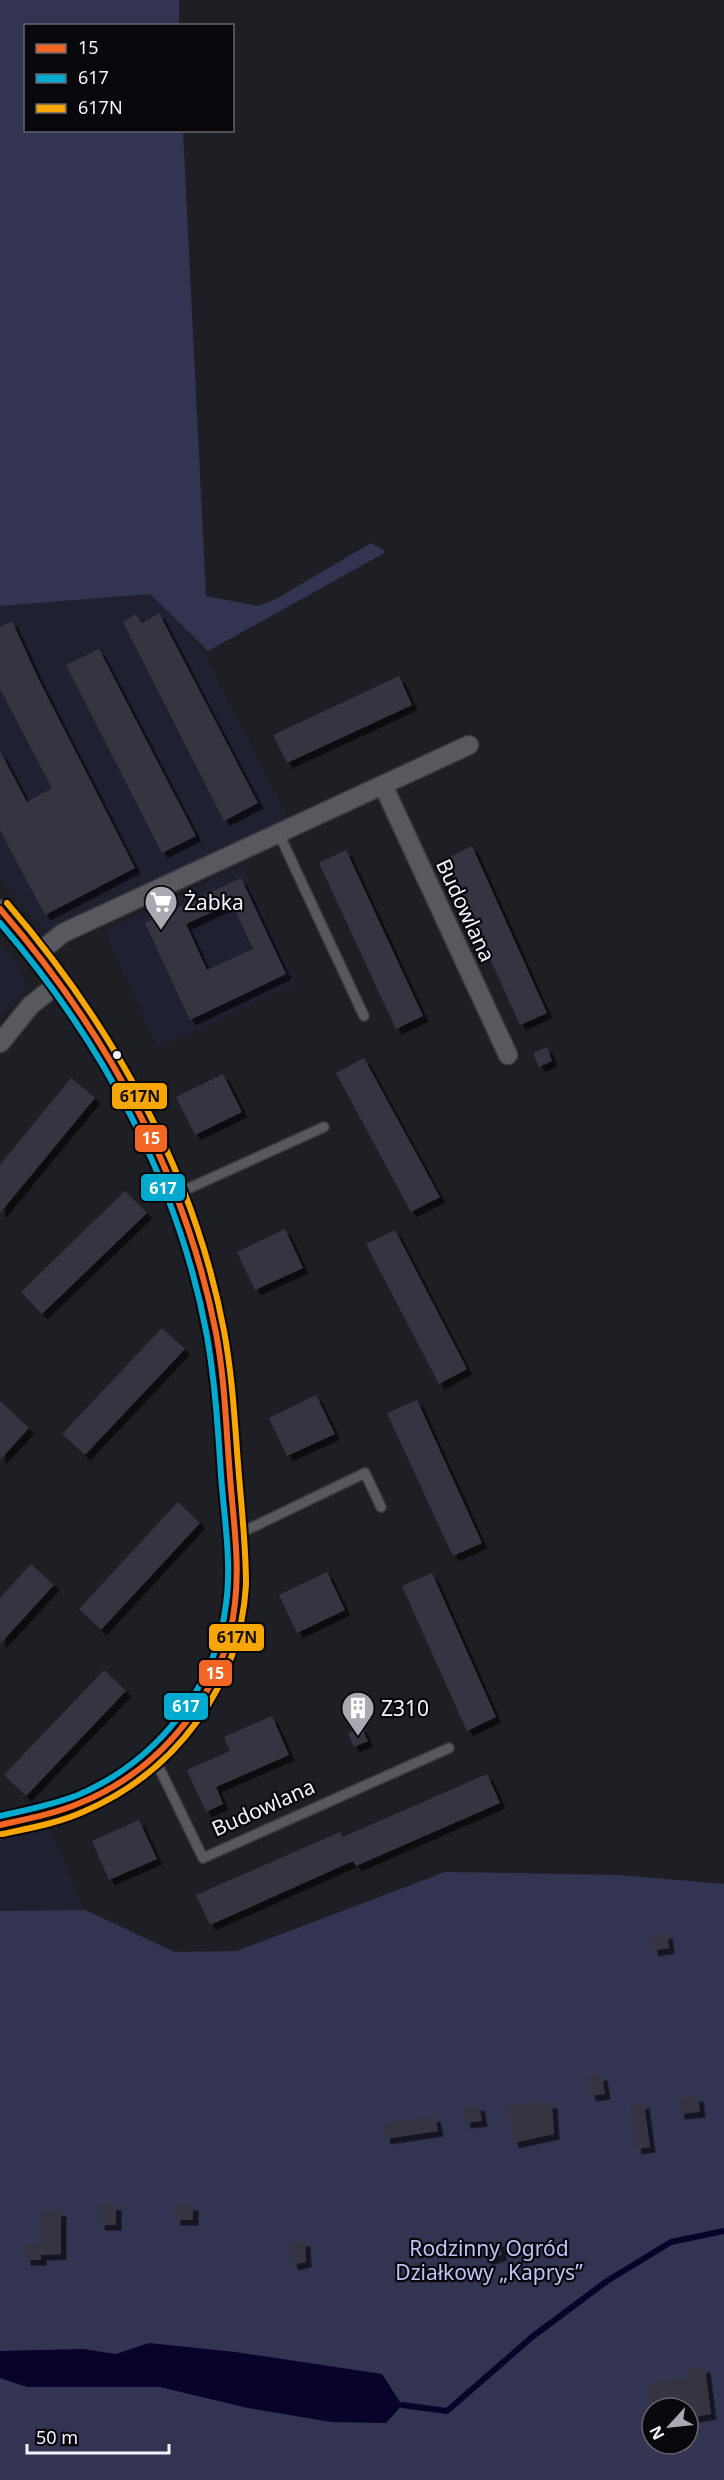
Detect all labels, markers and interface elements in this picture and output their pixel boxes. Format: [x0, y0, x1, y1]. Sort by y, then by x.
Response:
legend [24, 24, 234, 132]
text: 15 [78, 35, 99, 59]
text: 617 [78, 65, 109, 89]
text: 617N [78, 95, 123, 119]
street label: Budowlana [430, 854, 502, 966]
supermarket icon: Żabka [143, 884, 179, 931]
place label: Żabka [184, 888, 244, 916]
unlabelled marker [111, 1049, 123, 1061]
line badge: 617N [111, 1082, 168, 1110]
text: 617N [120, 1085, 160, 1107]
line badge: 15 [134, 1124, 168, 1153]
text: 15 [142, 1127, 160, 1149]
line badge: 617 [140, 1173, 186, 1202]
text: 617 [149, 1177, 177, 1199]
line badge: 617N [208, 1623, 265, 1652]
text: 617N [217, 1626, 257, 1648]
line badge: 15 [198, 1659, 233, 1687]
text: 15 [206, 1662, 224, 1684]
building icon: Z310 [340, 1690, 376, 1737]
line badge: 617 [163, 1692, 209, 1721]
place label: Z310 [381, 1694, 429, 1722]
text: 617 [172, 1695, 200, 1717]
street label: Budowlana [207, 1772, 319, 1842]
park label: Rodzinny Ogród Działkowy „Kaprys” [395, 2234, 583, 2286]
north arrow [640, 2396, 700, 2456]
scale bar [27, 2417, 170, 2455]
text: N [644, 2422, 669, 2444]
text: 50 m [36, 2425, 78, 2449]

